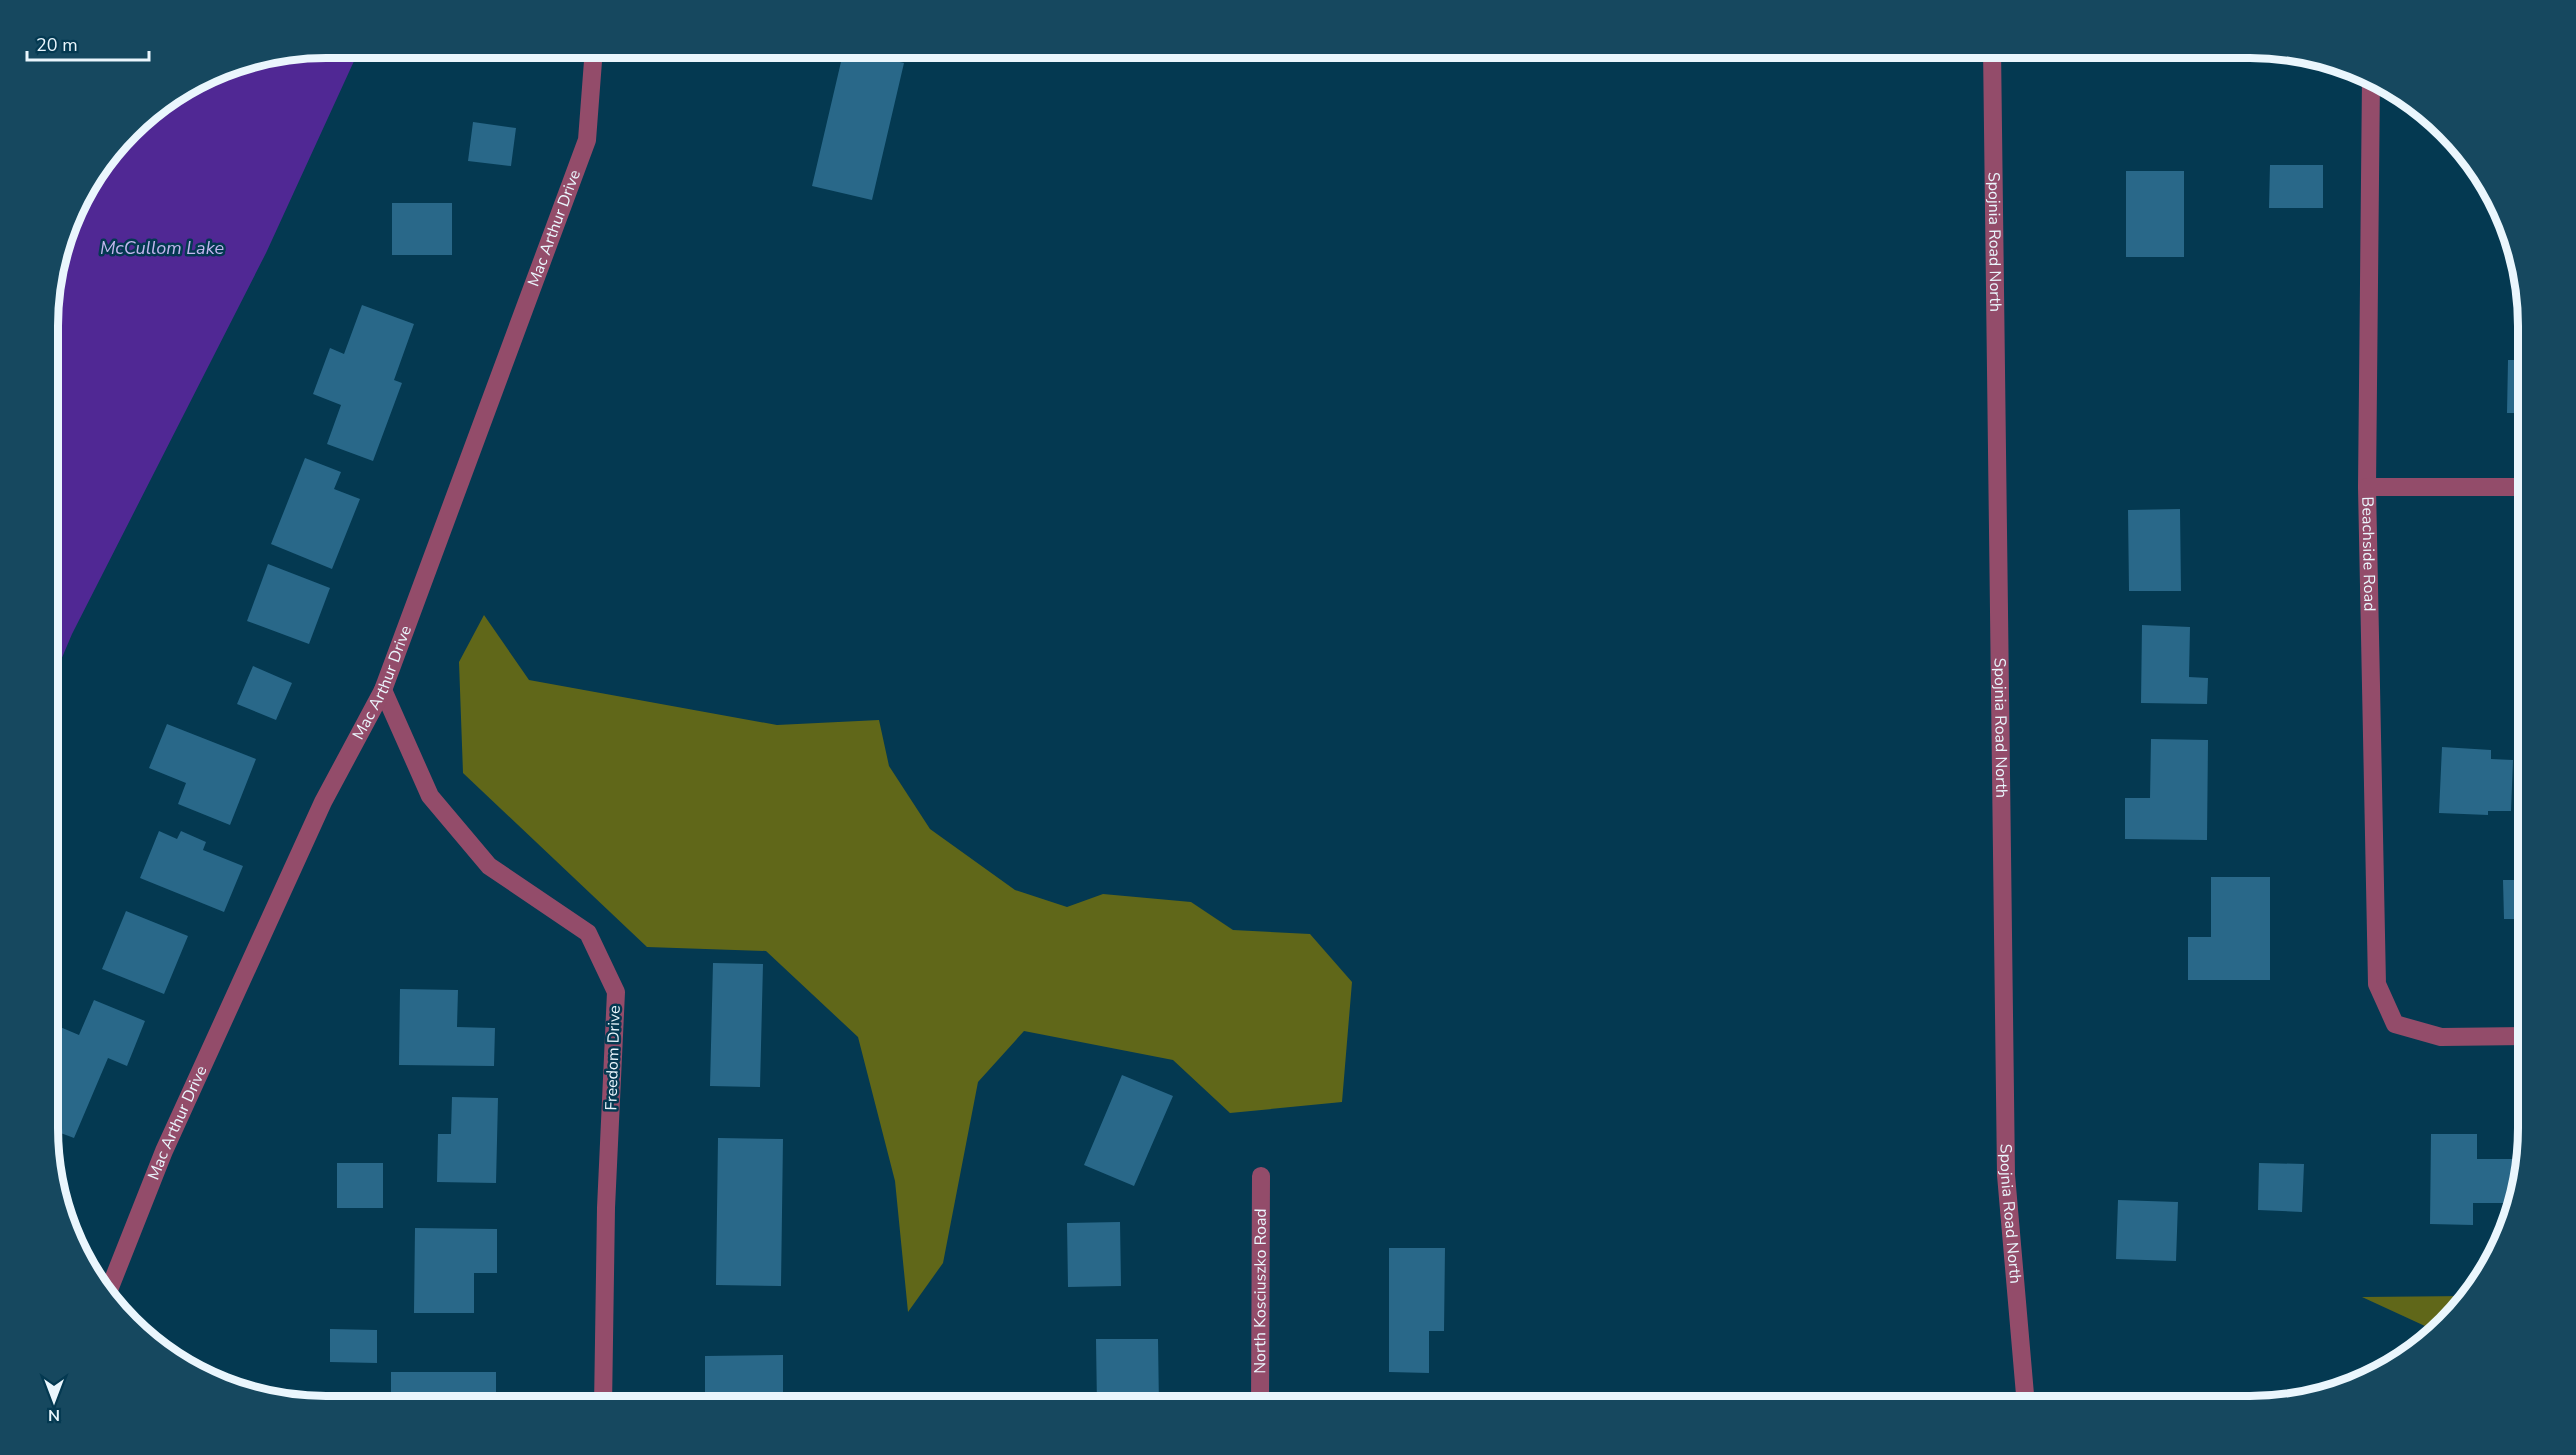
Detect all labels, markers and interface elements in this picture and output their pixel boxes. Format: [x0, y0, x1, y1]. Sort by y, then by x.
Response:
scale bar [27, 24, 148, 62]
text: 20 m [36, 33, 78, 57]
street label: Mac Arthur Drive [523, 167, 586, 290]
street label: Spojnia Road North [1983, 172, 2006, 312]
water label: McCullom Lake [100, 236, 224, 260]
street label: Beachside Road [2356, 496, 2381, 612]
street label: Mac Arthur Drive [347, 622, 417, 744]
street label: Spojnia Road North [1989, 658, 2012, 798]
street label: Freedom Drive [600, 1005, 626, 1111]
street label: Mac Arthur Drive [143, 1062, 212, 1183]
street label: Spojnia Road North [1995, 1144, 2026, 1285]
street label: North Kosciuszko Road [1249, 1208, 1272, 1374]
north arrow [24, 1371, 84, 1431]
text: N [48, 1404, 60, 1426]

